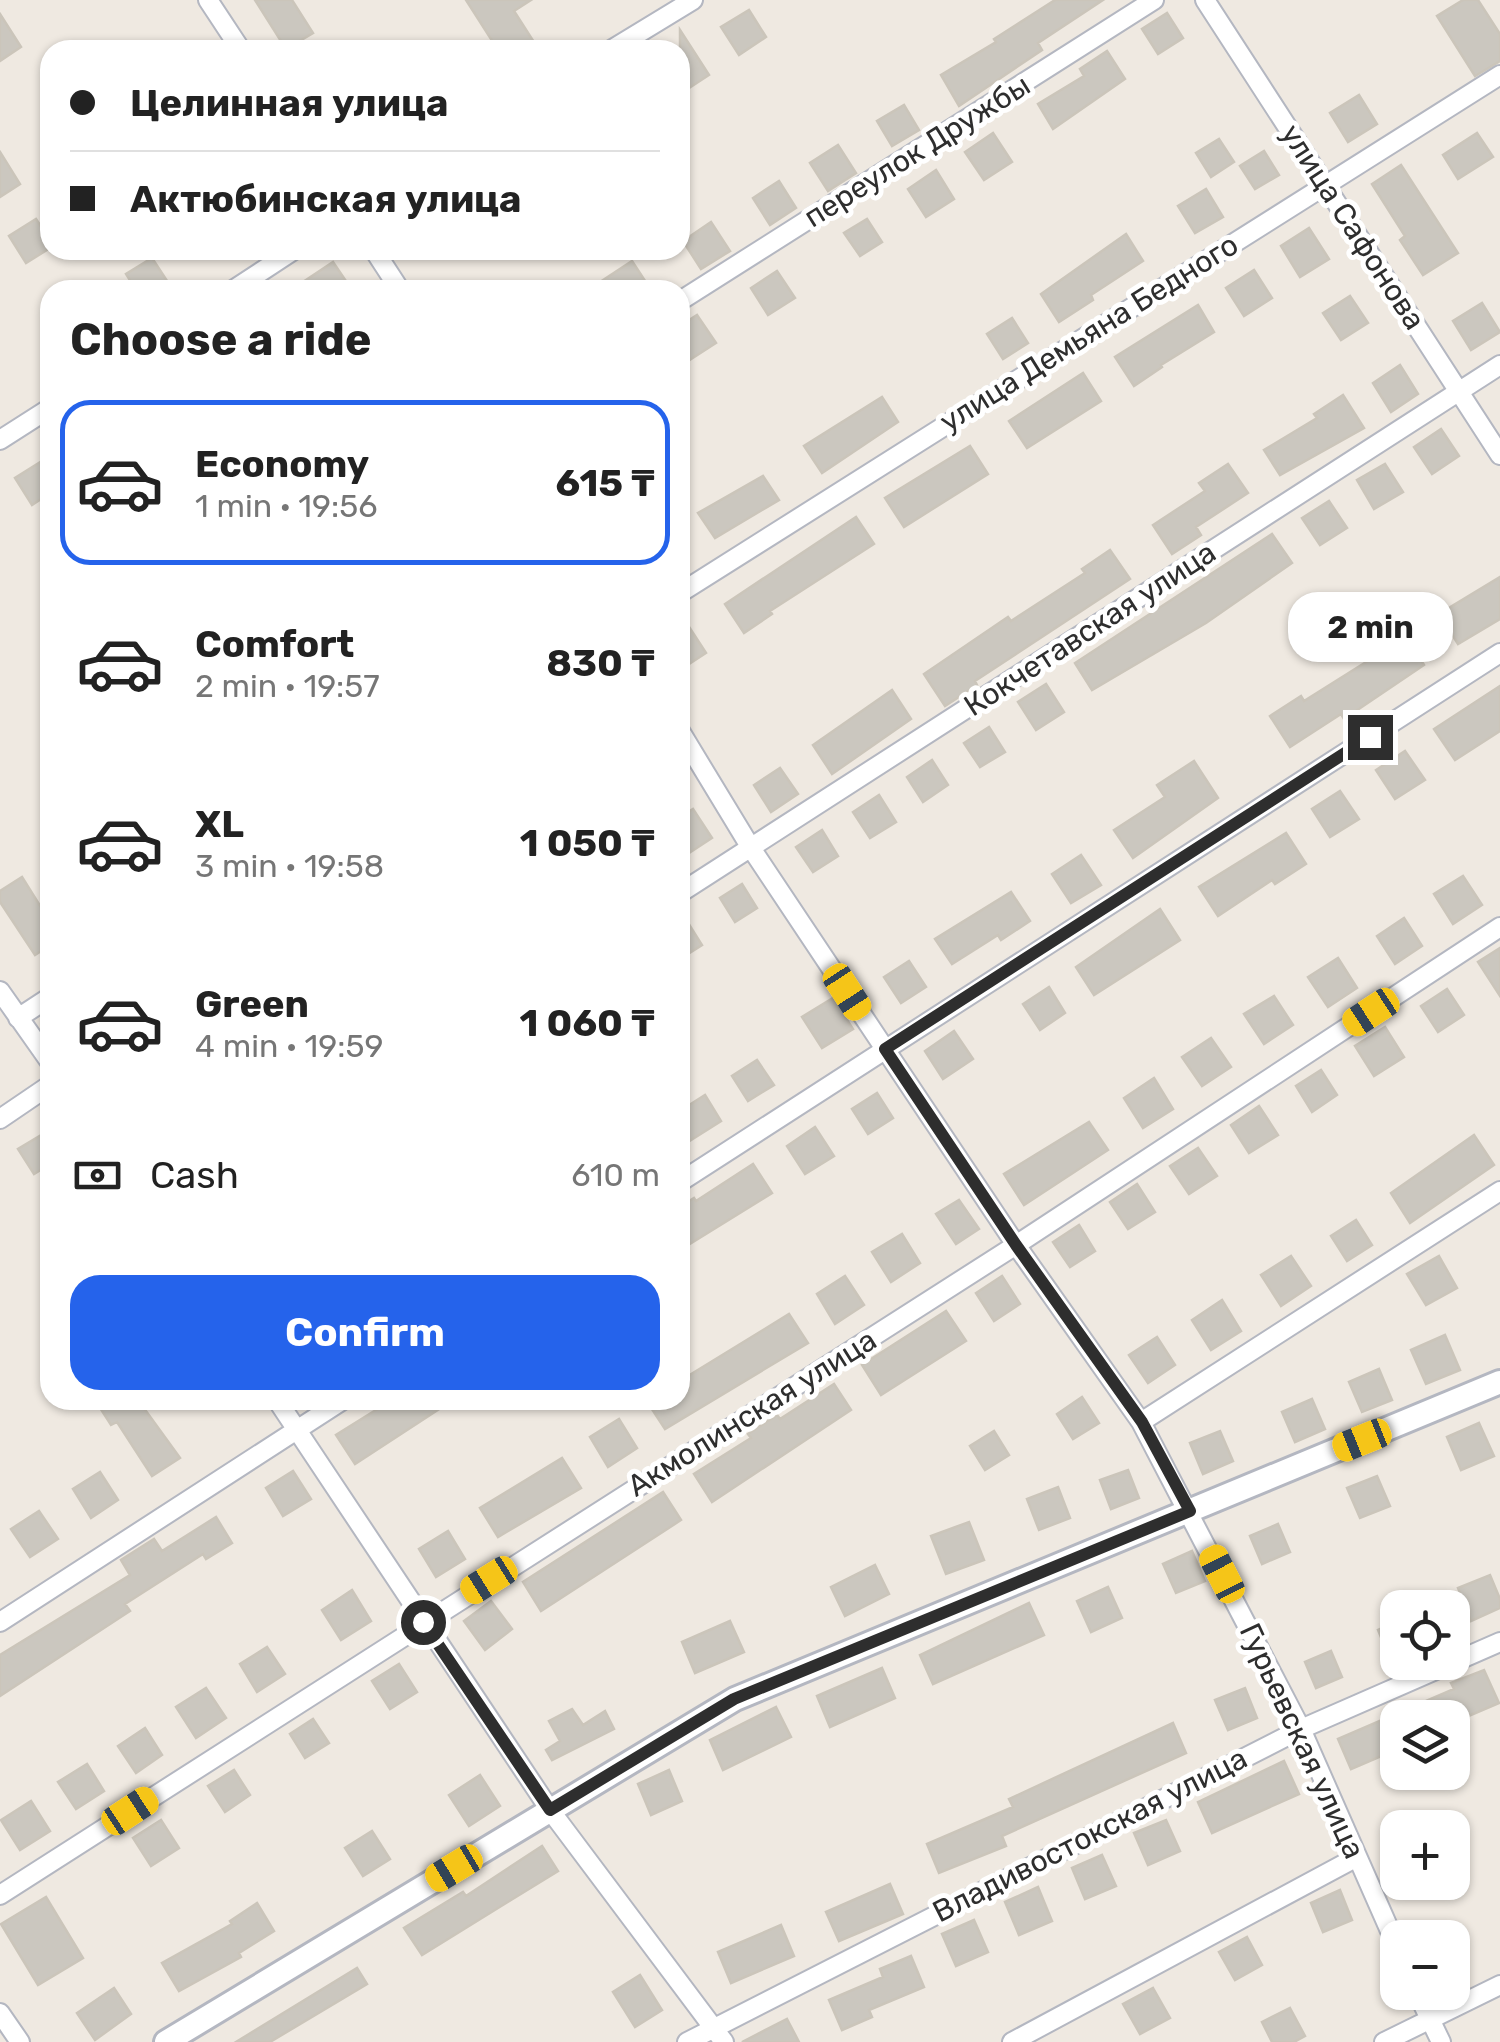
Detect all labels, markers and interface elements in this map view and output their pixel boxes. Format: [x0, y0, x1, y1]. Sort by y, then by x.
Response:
street label: переулок Дружбы [797, 67, 1037, 235]
text: Целинная улица [130, 80, 448, 126]
street label: улица Сафонова [1273, 117, 1433, 337]
text: Актюбинская улица [130, 176, 521, 222]
street label: улица Демьяна Бедного [933, 226, 1245, 440]
text: Choose a ride [70, 313, 372, 366]
icon: car [75, 438, 165, 528]
text: Economy [195, 441, 369, 487]
text: 615 ₸ [556, 460, 655, 506]
text: 1 min · 19:56 [195, 487, 378, 525]
street label: Кокчетавская улица [957, 534, 1223, 724]
callout: 2 min [1288, 592, 1452, 662]
text: 2 min [1327, 608, 1414, 646]
icon: car [75, 618, 165, 708]
text: Comfort [195, 621, 354, 667]
text: 830 ₸ [546, 640, 655, 686]
text: 2 min · 19:57 [195, 667, 380, 705]
route end [1348, 715, 1393, 760]
icon: car [75, 798, 165, 888]
text: XL [195, 801, 244, 847]
text: 1 050 ₸ [520, 820, 655, 866]
text: 3 min · 19:58 [195, 847, 384, 885]
car [818, 959, 876, 1025]
icon: car [75, 978, 165, 1068]
text: Green [195, 981, 309, 1027]
car [1338, 983, 1404, 1041]
text: 1 060 ₸ [520, 1000, 655, 1046]
text: 4 min · 19:59 [195, 1027, 383, 1065]
icon: cash [70, 1148, 125, 1203]
text: Cash [150, 1152, 239, 1198]
text: 610 m [571, 1156, 660, 1194]
button: Confirm [70, 1275, 660, 1390]
street label: Акмолинская улица [621, 1322, 883, 1504]
car [1329, 1415, 1395, 1465]
car [1195, 1540, 1249, 1608]
car [456, 1551, 522, 1609]
map controls [1380, 1590, 1470, 2010]
button: locate [1380, 1590, 1470, 1680]
route start [401, 1600, 446, 1645]
street label: Гурьевская улица [1232, 1618, 1372, 1864]
button: layers [1380, 1700, 1470, 1790]
street label: Владивостокская улица [927, 1740, 1253, 1930]
car [97, 1782, 163, 1840]
button: + [1380, 1810, 1470, 1900]
car [421, 1840, 487, 1896]
button: − [1380, 1920, 1470, 2010]

